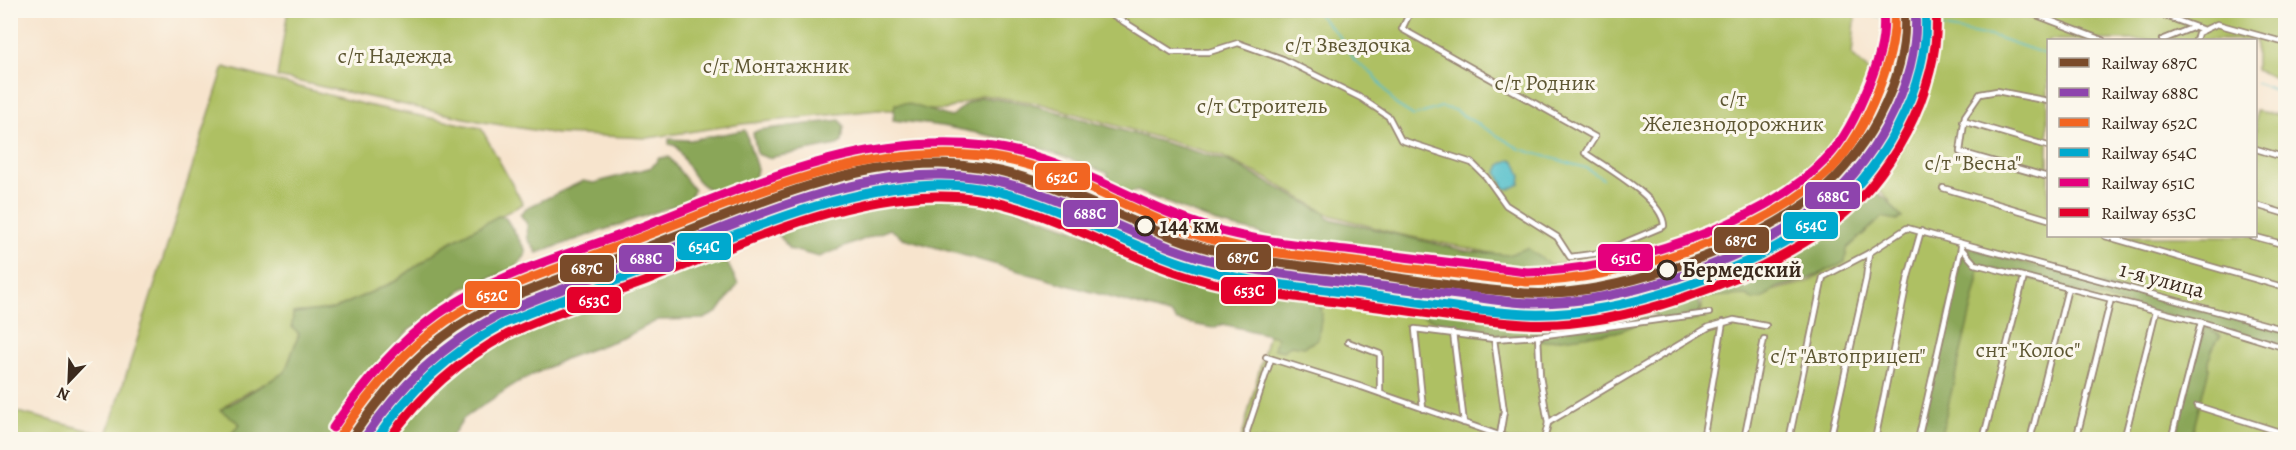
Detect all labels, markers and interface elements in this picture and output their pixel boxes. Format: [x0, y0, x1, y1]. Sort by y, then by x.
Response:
park label: с/т Звездочка [1285, 30, 1412, 60]
legend [2047, 39, 2257, 237]
park label: с/т Надежда [337, 41, 453, 71]
park label: с/т Монтажник [703, 51, 849, 81]
text: Railway 687С [2101, 51, 2197, 75]
park label: с/т Родник [1494, 68, 1596, 98]
text: Railway 688С [2101, 81, 2199, 105]
park label: с/т Железнодорожник [1642, 84, 1824, 139]
park label: с/т Строитель [1197, 91, 1328, 121]
text: Railway 652С [2101, 111, 2197, 135]
text: Railway 654С [2101, 141, 2197, 165]
park label: с/т "Весна" [1924, 148, 2022, 178]
line badge: 652С [1034, 162, 1091, 191]
text: 652С [1046, 167, 1078, 189]
text: Railway 651С [2101, 171, 2195, 195]
line badge: 688С [1804, 181, 1861, 210]
text: 688С [1817, 186, 1849, 208]
line badge: 688С [1062, 199, 1119, 228]
text: Railway 653С [2101, 201, 2196, 225]
text: 688С [1074, 203, 1106, 225]
place label: 144 км [1160, 211, 1219, 241]
line badge: 654С [1782, 211, 1839, 240]
text: 654С [1795, 215, 1827, 237]
marker: 144 км [1135, 216, 1155, 236]
line badge: 687С [1713, 226, 1770, 254]
text: 687С [1725, 230, 1757, 252]
line badge: 654С [676, 232, 732, 261]
text: 654С [688, 236, 720, 258]
line badge: 687С [1215, 243, 1272, 271]
line badge: 651С [1597, 243, 1654, 272]
line badge: 688С [618, 244, 675, 273]
text: 687С [1227, 247, 1259, 269]
text: 688С [630, 248, 662, 270]
text: 651С [1611, 248, 1641, 270]
line badge: 687С [559, 254, 615, 283]
street label: 1-я улица [2116, 254, 2209, 306]
place label: Бермедский [1682, 255, 1802, 285]
text: 687С [571, 258, 603, 280]
marker: Бермедский [1657, 260, 1677, 280]
line badge: 653С [1220, 276, 1277, 305]
line badge: 652С [464, 280, 521, 309]
text: 653С [1233, 280, 1265, 302]
text: 652С [476, 285, 508, 307]
line badge: 653С [566, 286, 622, 314]
text: 653С [578, 290, 610, 312]
park label: снт "Колос" [1975, 335, 2081, 365]
park label: с/т "Автоприцеп" [1770, 341, 1926, 371]
north arrow [39, 351, 99, 411]
text: N [54, 381, 73, 406]

